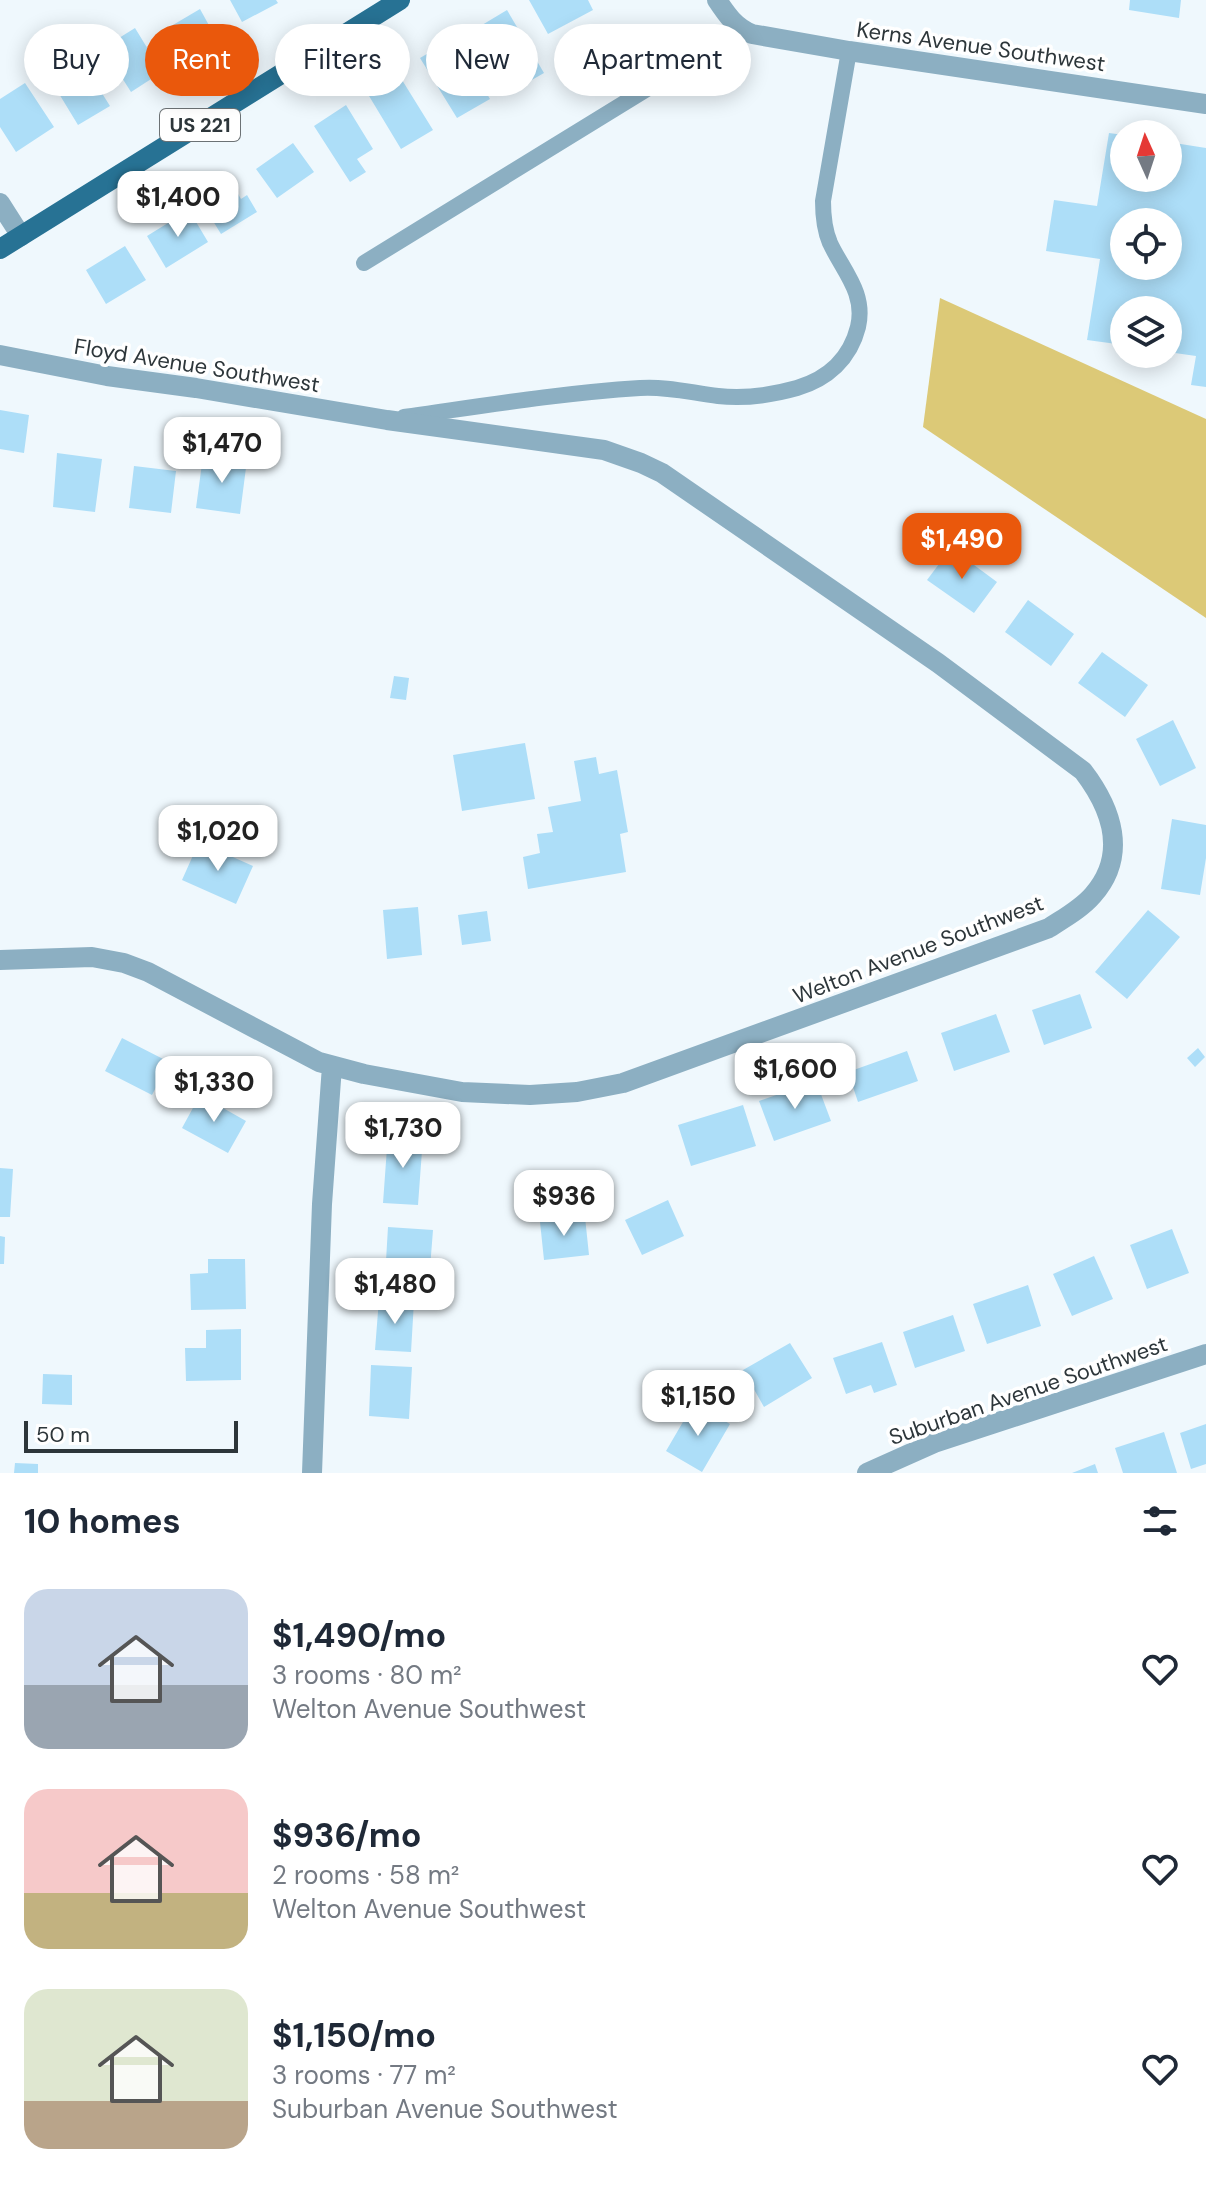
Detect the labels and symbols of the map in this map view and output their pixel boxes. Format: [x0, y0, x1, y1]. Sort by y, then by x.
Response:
street label: Kerns Avenue Southwest [855, 15, 1107, 78]
road number: US 221 [160, 109, 240, 141]
north arrow [1110, 120, 1182, 192]
pin: $1,400 [113, 171, 243, 239]
street label: Floyd Avenue Southwest [72, 332, 322, 399]
pin: $1,470 [157, 417, 287, 485]
pin: $1,490 [897, 513, 1027, 581]
pin: $1,020 [153, 805, 283, 873]
street label: Welton Avenue Southwest [789, 888, 1047, 1011]
pin: $1,600 [730, 1043, 860, 1111]
pin: $1,330 [149, 1056, 279, 1124]
pin: $1,730 [338, 1102, 468, 1170]
pin: $936 [517, 1170, 611, 1238]
pin: $1,480 [330, 1258, 460, 1326]
street label: Suburban Avenue Southwest [885, 1329, 1171, 1452]
pin: $1,150 [633, 1370, 763, 1438]
scale bar [24, 1417, 238, 1453]

